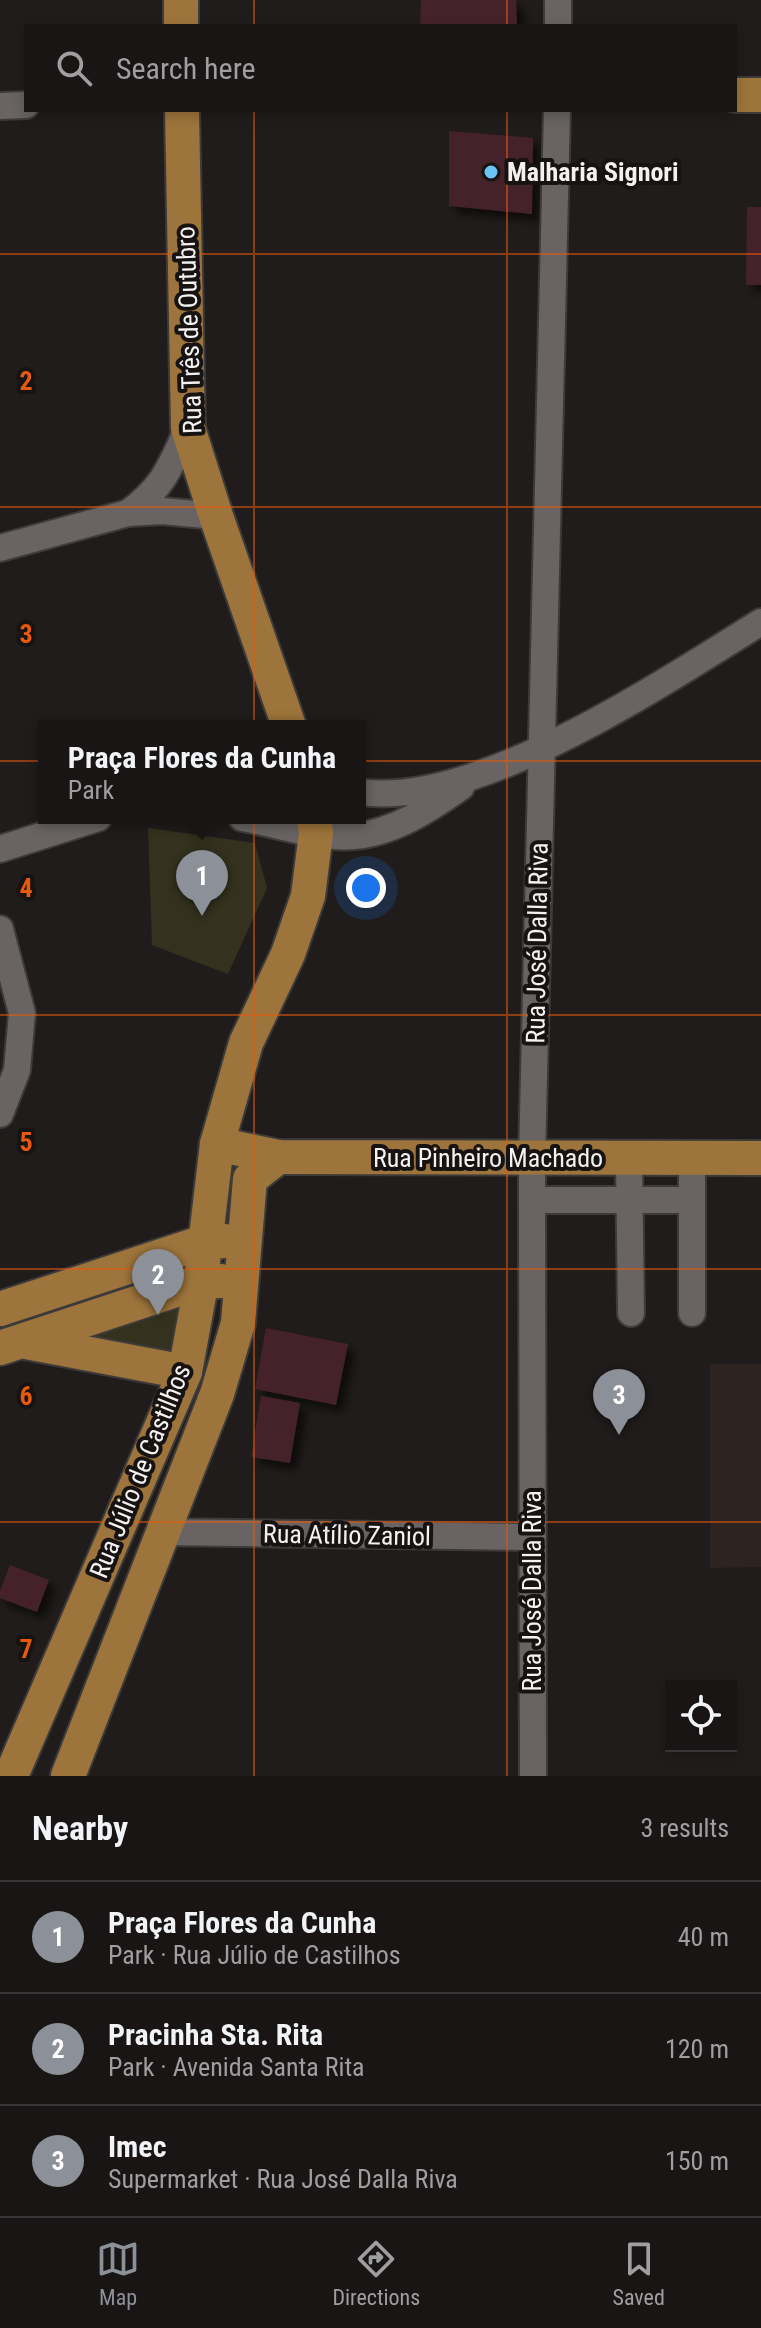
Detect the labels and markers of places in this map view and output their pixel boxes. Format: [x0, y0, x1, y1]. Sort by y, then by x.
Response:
place label: Malharia Signori [507, 157, 679, 187]
marker: Malharia Signori [482, 163, 500, 181]
pin: 1 [176, 850, 228, 916]
pin: 2 [132, 1249, 184, 1315]
pin: 3 [593, 1369, 645, 1435]

